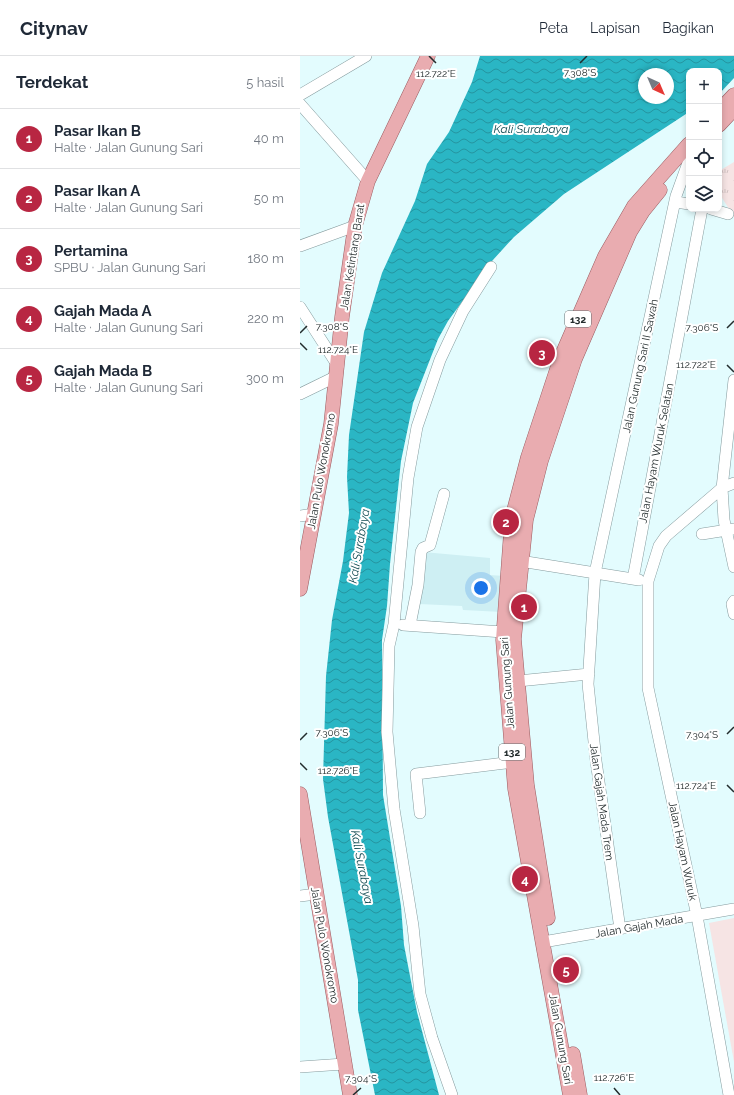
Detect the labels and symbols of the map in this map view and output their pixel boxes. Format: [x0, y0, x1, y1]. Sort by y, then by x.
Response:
text: 7.308°S [564, 67, 596, 78]
text: 112.722°E [416, 68, 456, 79]
north arrow [638, 68, 674, 104]
water label: Kali Surabaya [493, 122, 569, 136]
street label: Jalan Ketintang Barat [338, 203, 367, 311]
street label: Jalan Gunung Sari II Sawah [620, 298, 661, 434]
road number: 132 [565, 311, 591, 327]
text: 7.308°S [316, 321, 348, 332]
text: 7.306°S [686, 322, 718, 333]
pin: 3 [529, 338, 555, 368]
text: 112.724°E [318, 344, 358, 355]
text: 112.722°E [676, 359, 716, 370]
street label: Jalan Hayam Wuruk Selatan [637, 382, 676, 524]
street label: Jalan Pulo Wonokromo [305, 412, 338, 530]
pin: 2 [493, 507, 519, 537]
water label: Kali Surabaya [346, 508, 372, 584]
your location [471, 578, 491, 598]
pin: 1 [511, 592, 537, 622]
street label: Jalan Gunung Sari [498, 637, 517, 729]
text: 7.306°S [316, 727, 348, 738]
text: 7.304°S [686, 729, 718, 740]
street label: Jalan Gajah Mada Trem [587, 743, 616, 861]
road number: 132 [499, 744, 525, 760]
text: 112.726°E [318, 765, 358, 776]
text: 112.724°E [676, 780, 716, 791]
street label: Jalan Hayam Wuruk [666, 800, 699, 902]
water label: Kali Surabaya [348, 829, 376, 905]
pin: 4 [512, 864, 538, 894]
street label: Jalan Pulo Wonokromo [308, 886, 341, 1005]
street label: Jalan Gajah Mada [594, 912, 684, 941]
pin: 5 [553, 955, 579, 985]
street label: Jalan Gunung Sari [546, 993, 575, 1085]
text: 112.726°E [594, 1072, 634, 1083]
text: 7.304°S [345, 1073, 377, 1084]

